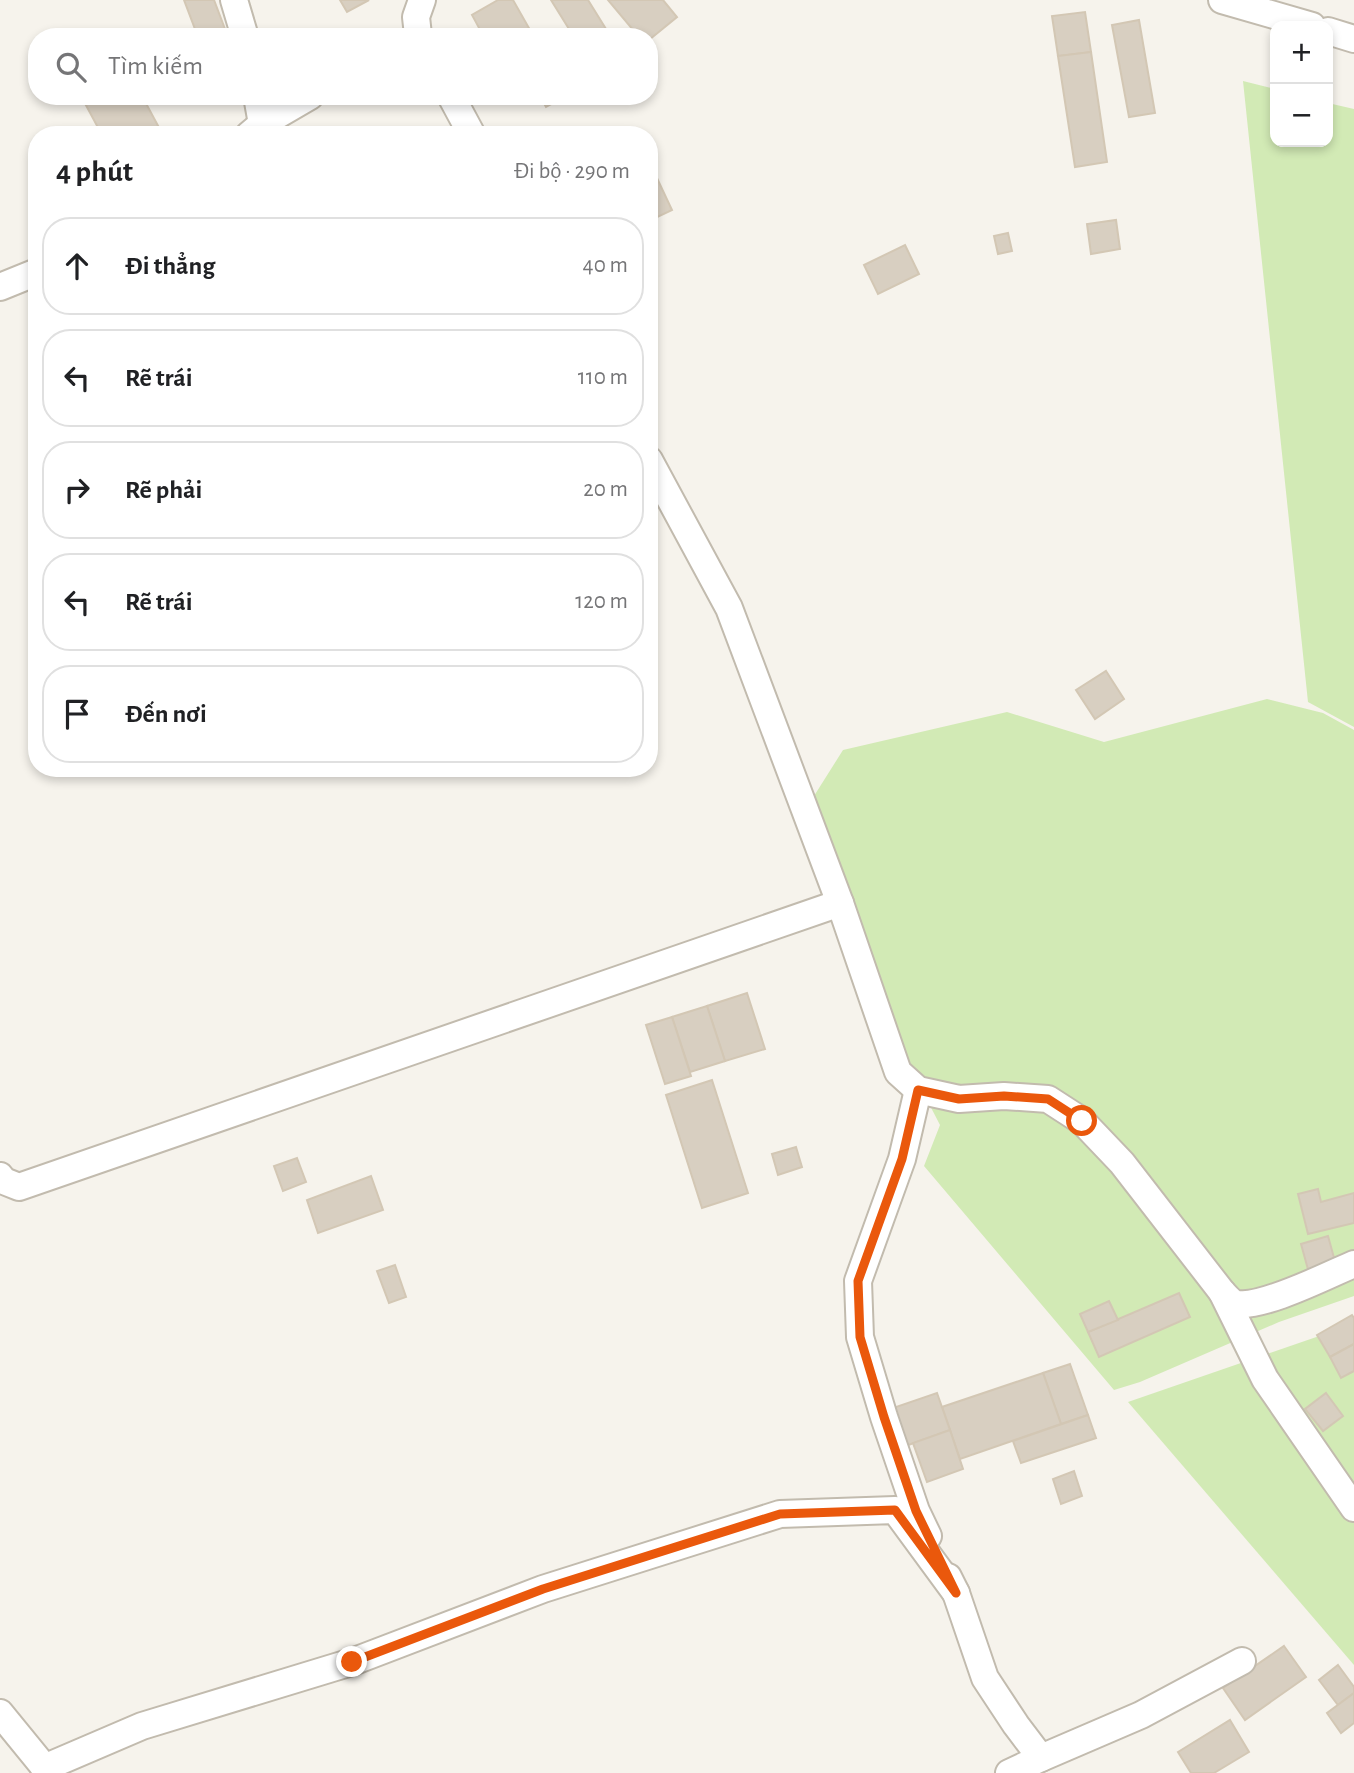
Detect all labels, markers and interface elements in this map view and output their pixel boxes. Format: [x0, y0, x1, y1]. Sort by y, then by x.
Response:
map controls [1270, 21, 1333, 147]
button: + [1270, 21, 1333, 84]
search box [28, 28, 658, 105]
icon: search [52, 48, 90, 86]
text: Tìm kiếm [108, 53, 203, 79]
button: − [1270, 84, 1333, 147]
text: 4 phút [56, 157, 133, 187]
text: Đi bộ · 290 m [514, 160, 630, 183]
icon: ahead [58, 247, 96, 285]
text: Đi thẳng [125, 253, 215, 279]
text: 40 m [583, 254, 628, 277]
icon: left [58, 359, 96, 397]
text: Rẽ trái [125, 365, 193, 391]
text: 110 m [578, 366, 628, 389]
icon: right [58, 471, 96, 509]
text: Rẽ phải [125, 477, 202, 503]
text: 20 m [583, 478, 628, 501]
icon: left [58, 583, 96, 621]
text: Rẽ trái [125, 589, 193, 615]
text: 120 m [575, 590, 628, 613]
icon: arrive [58, 695, 96, 733]
text: Đến nơi [125, 701, 207, 727]
route start [1066, 1105, 1097, 1136]
route end [336, 1646, 367, 1677]

